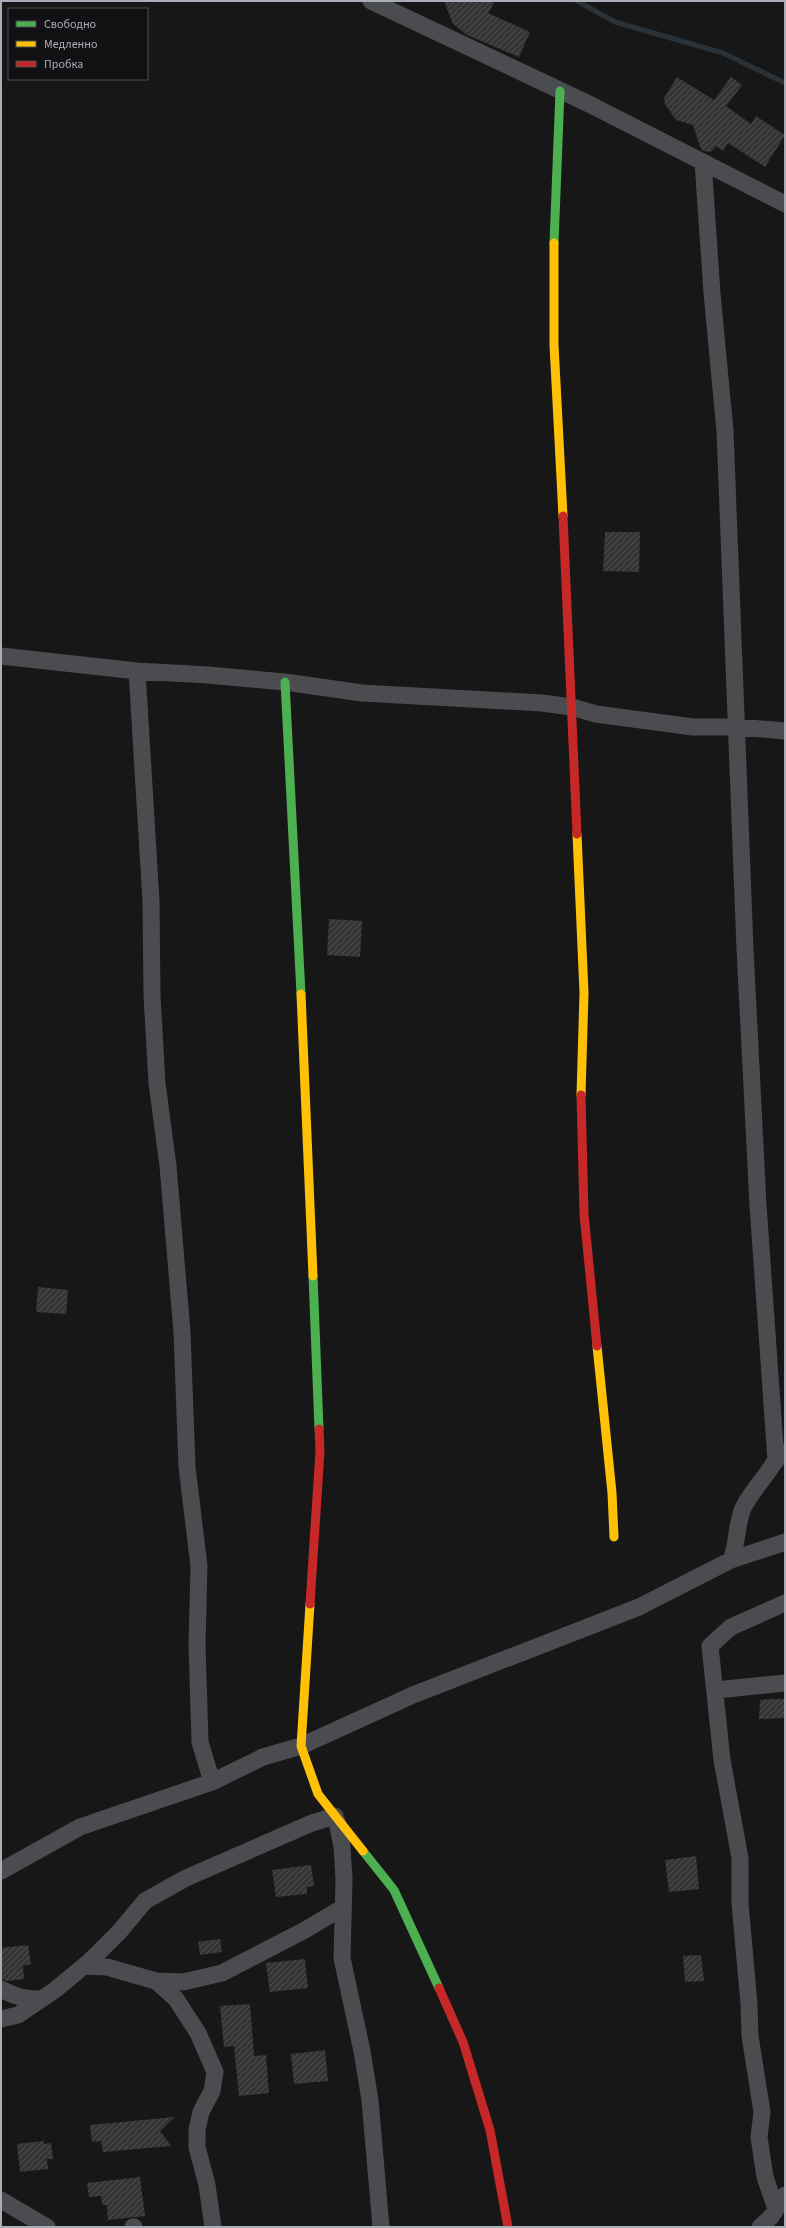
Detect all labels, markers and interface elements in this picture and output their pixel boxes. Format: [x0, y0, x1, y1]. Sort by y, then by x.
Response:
legend [8, 8, 148, 80]
text: Свободно [44, 16, 96, 33]
text: Медленно [44, 36, 98, 53]
text: Пробка [44, 56, 83, 73]

